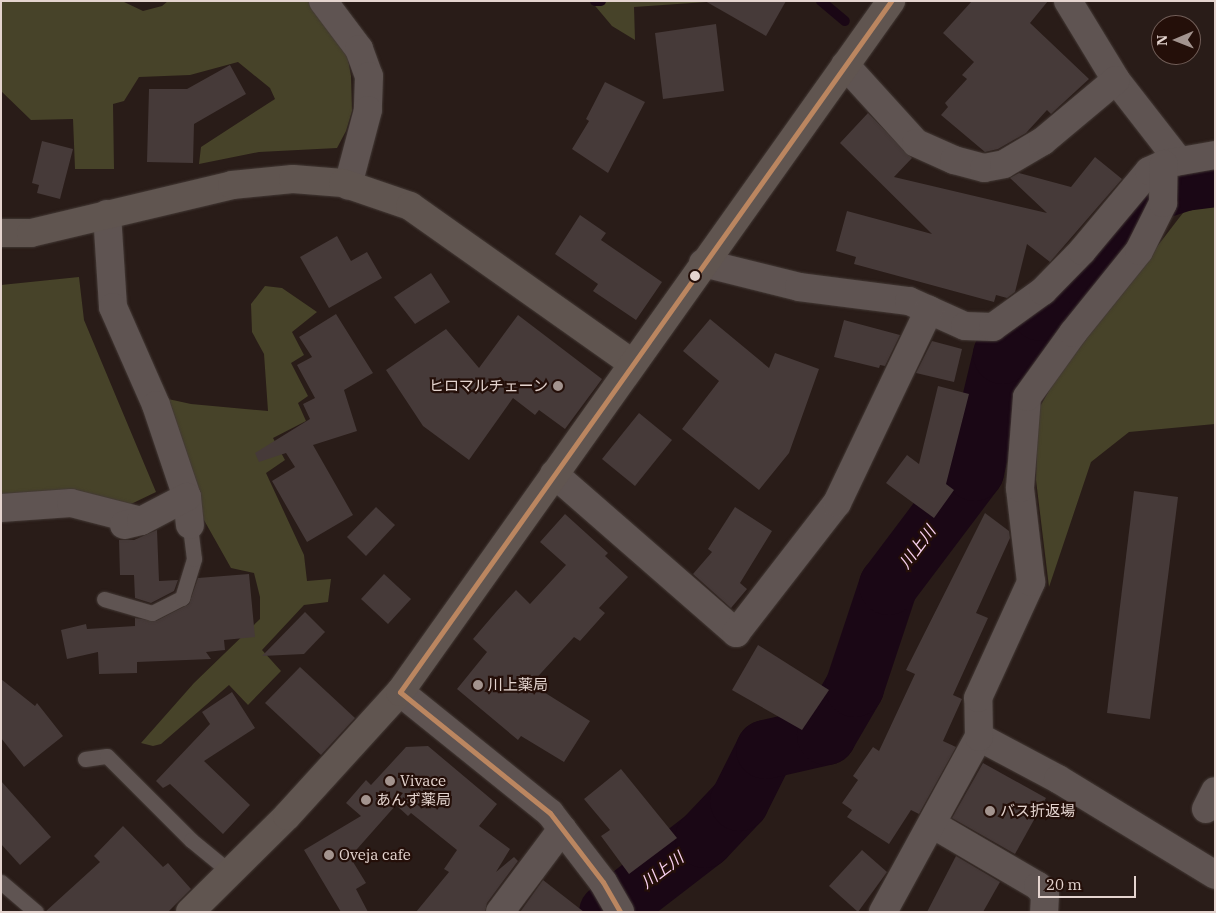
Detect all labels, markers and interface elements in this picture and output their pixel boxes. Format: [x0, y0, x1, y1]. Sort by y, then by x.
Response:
north arrow [1151, 15, 1201, 65]
text: N [1153, 35, 1171, 46]
unlabelled marker [690, 271, 700, 281]
place label: ヒロマルチェーン [428, 377, 548, 395]
marker: ヒロマルチェーン [552, 380, 564, 392]
water label: 川上川 [895, 522, 939, 572]
place label: 川上薬局 [488, 676, 548, 694]
marker: 川上薬局 [472, 679, 484, 691]
place label: Vivace [400, 772, 446, 790]
marker: Vivace [384, 775, 396, 787]
place label: あんず薬局 [376, 791, 451, 809]
marker: あんず薬局 [360, 794, 372, 806]
place label: バス折返場 [1000, 802, 1075, 820]
marker: バス折返場 [984, 805, 996, 817]
place label: Oveja cafe [339, 846, 411, 864]
water label: 川上川 [637, 848, 687, 892]
marker: Oveja cafe [323, 849, 335, 861]
scale bar [1041, 866, 1138, 898]
text: 20 m [1046, 875, 1082, 894]

